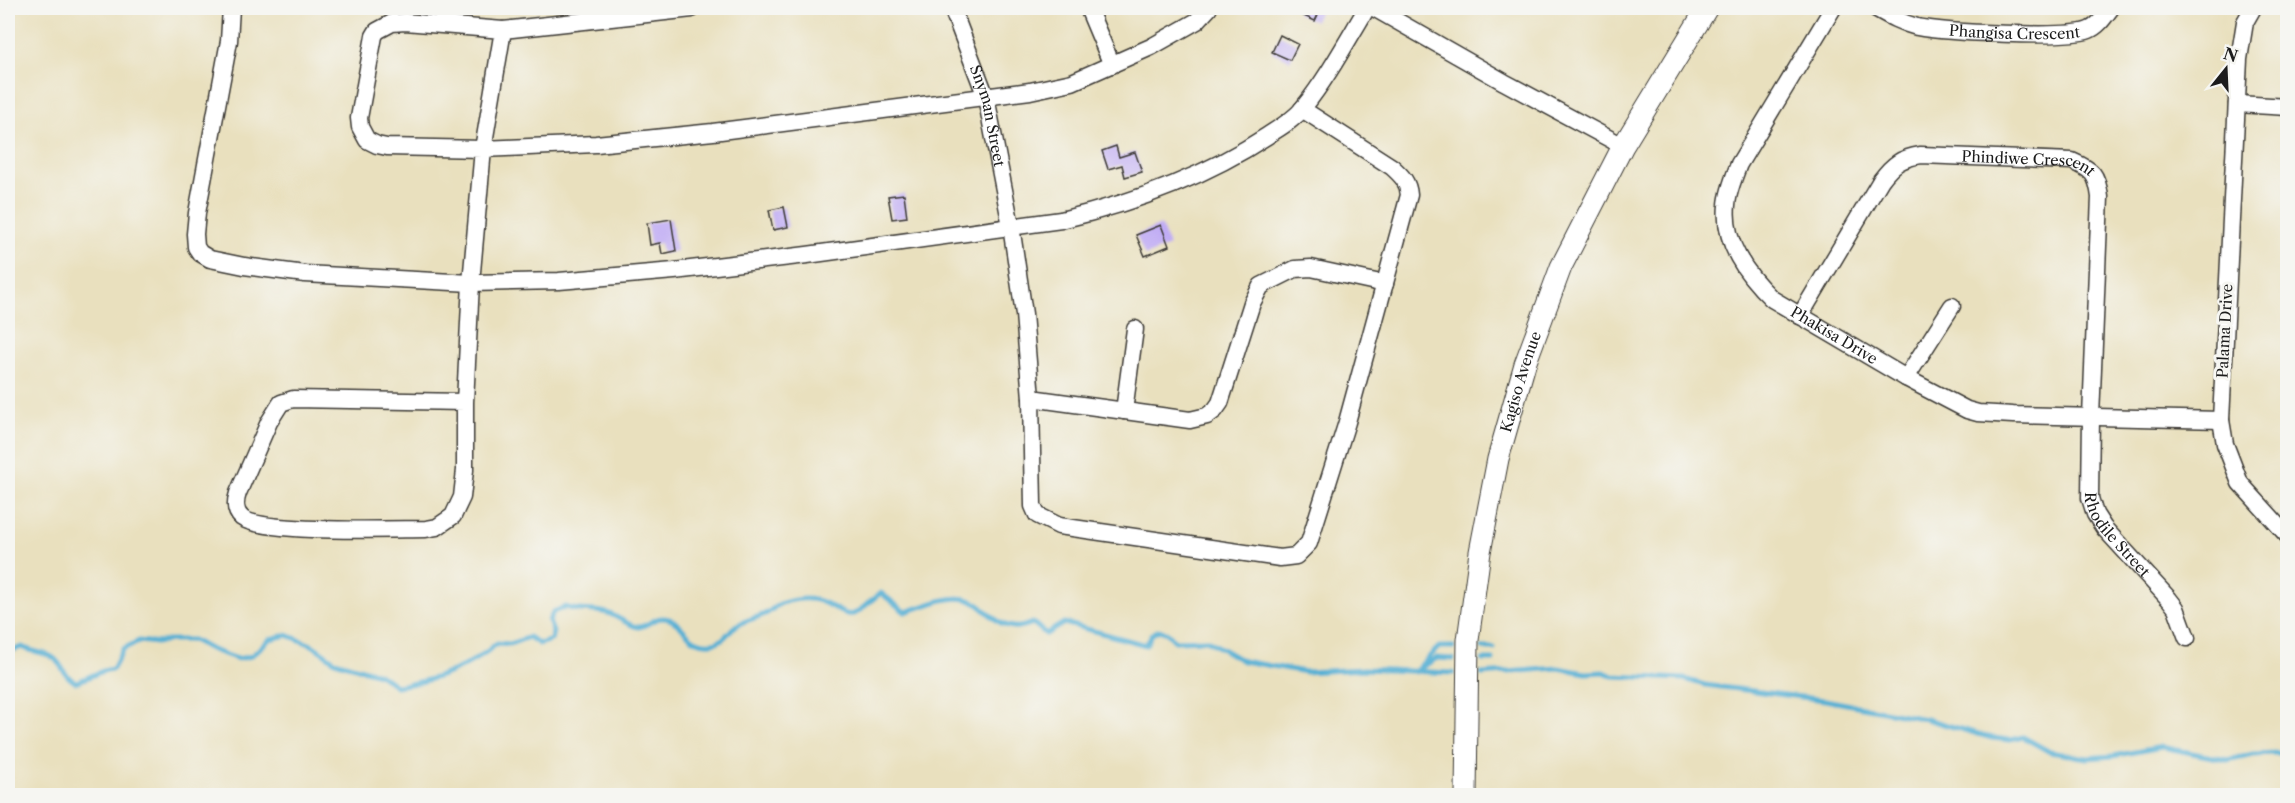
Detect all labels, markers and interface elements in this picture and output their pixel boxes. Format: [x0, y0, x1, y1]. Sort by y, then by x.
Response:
street label: Phangisa Crescent [1948, 21, 2082, 43]
north arrow [2196, 39, 2256, 99]
text: N [2221, 43, 2240, 66]
street label: Snyman Street [966, 62, 1009, 169]
street label: Phindiwe Crescent [1961, 147, 2100, 180]
street label: Palama Drive [2213, 283, 2236, 379]
street label: Phakisa Drive [1787, 302, 1881, 368]
street label: Kagiso Avenue [1496, 329, 1545, 434]
street label: Rhodile Street [2081, 492, 2155, 581]

